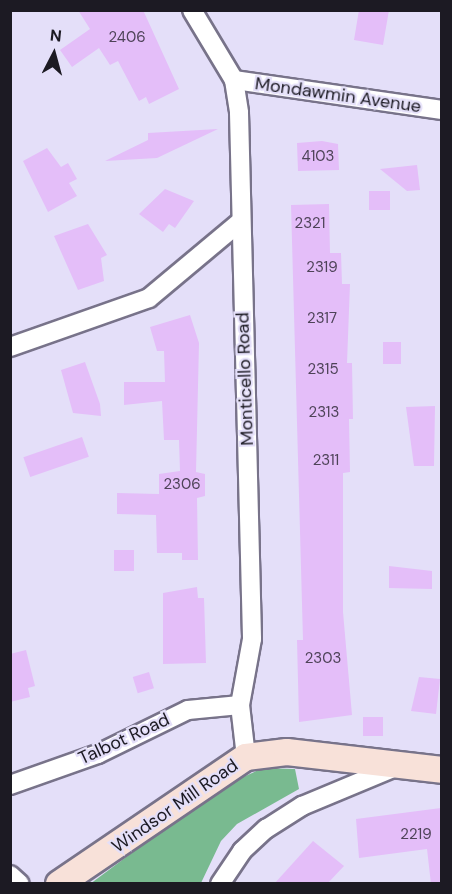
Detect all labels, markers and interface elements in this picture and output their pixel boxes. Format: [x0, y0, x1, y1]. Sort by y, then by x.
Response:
north arrow [24, 24, 84, 84]
text: N [49, 25, 63, 47]
house number: 2406 [108, 29, 146, 47]
street label: Mondawmin Avenue [254, 73, 422, 117]
house number: 4103 [302, 148, 334, 166]
house number: 2321 [295, 215, 325, 233]
house number: 2319 [306, 259, 338, 277]
house number: 2317 [307, 310, 337, 328]
street label: Monticello Road [232, 312, 258, 446]
house number: 2315 [307, 361, 339, 379]
house number: 2313 [309, 404, 339, 422]
house number: 2311 [313, 452, 339, 470]
house number: 2306 [163, 476, 201, 494]
house number: 2303 [305, 650, 341, 668]
street label: Talbot Road [75, 709, 173, 769]
street label: Windsor Mill Road [108, 755, 242, 857]
house number: 2219 [400, 826, 432, 844]

